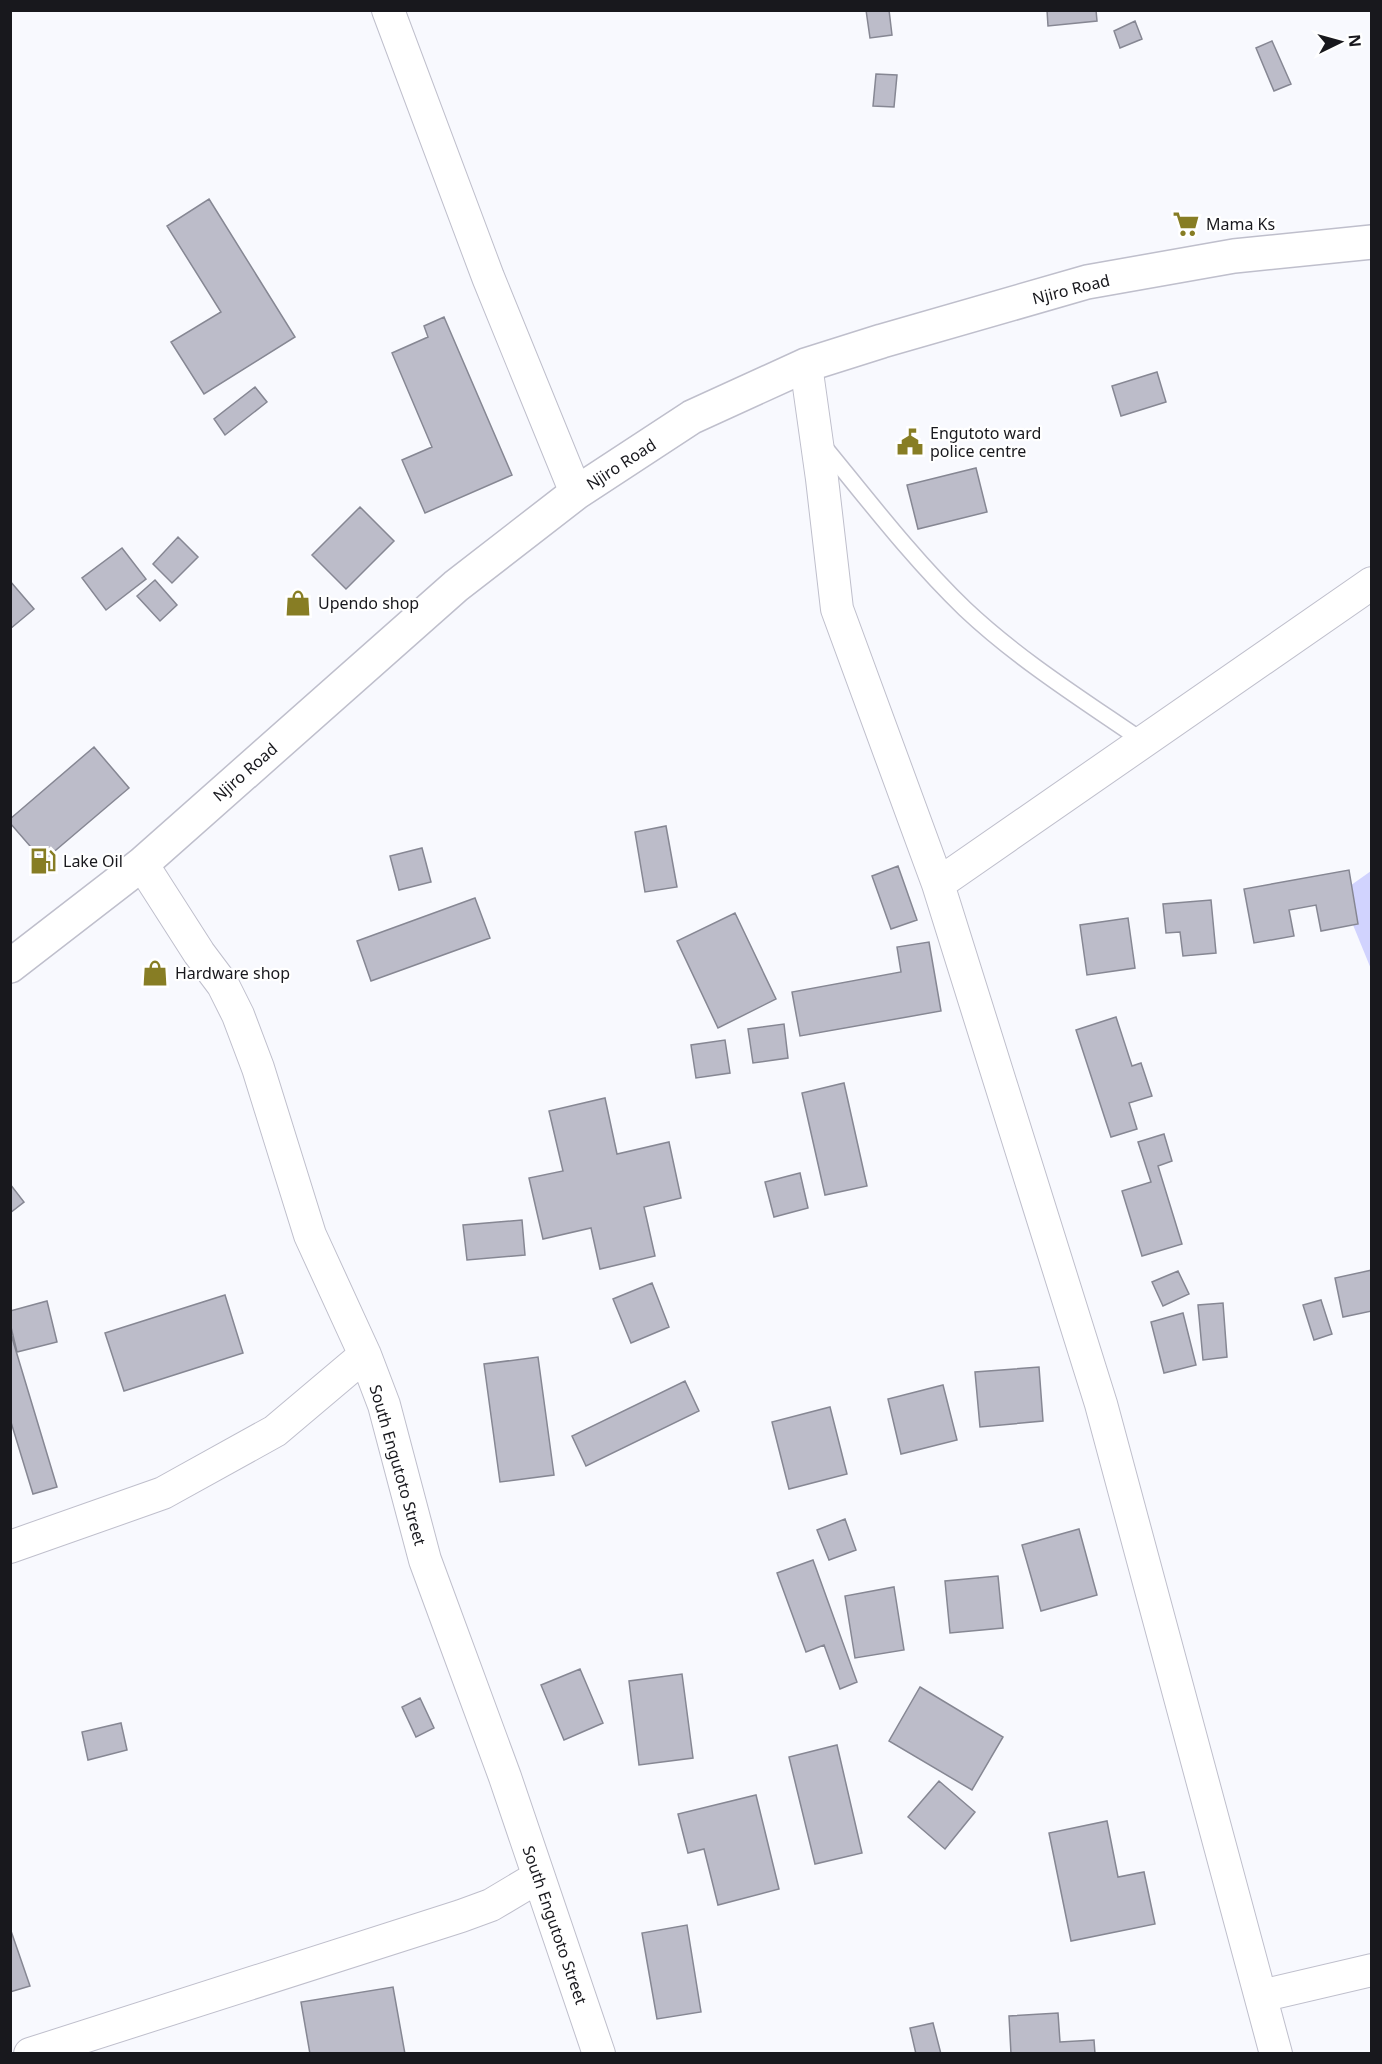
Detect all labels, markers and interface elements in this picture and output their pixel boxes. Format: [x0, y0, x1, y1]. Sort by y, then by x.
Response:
north arrow [1310, 12, 1370, 72]
text: N [1343, 33, 1366, 48]
supermarket icon: Mama Ks [1171, 209, 1201, 239]
place label: Mama Ks [1206, 213, 1275, 235]
street label: Njiro Road [1030, 269, 1112, 309]
place label: Engutoto ward police centre [930, 422, 1041, 462]
public building icon: Engutoto ward police centre [895, 427, 925, 457]
street label: Njiro Road [582, 433, 660, 495]
shop icon: Upendo shop [283, 588, 313, 618]
place label: Upendo shop [318, 592, 419, 614]
street label: Njiro Road [208, 738, 282, 806]
fuel station icon: Lake Oil [28, 846, 58, 876]
place label: Lake Oil [63, 850, 123, 872]
shop icon: Hardware shop [140, 958, 170, 988]
place label: Hardware shop [175, 962, 290, 984]
street label: South Engutoto Street [364, 1382, 432, 1548]
street label: South Engutoto Street [518, 1843, 593, 2007]

